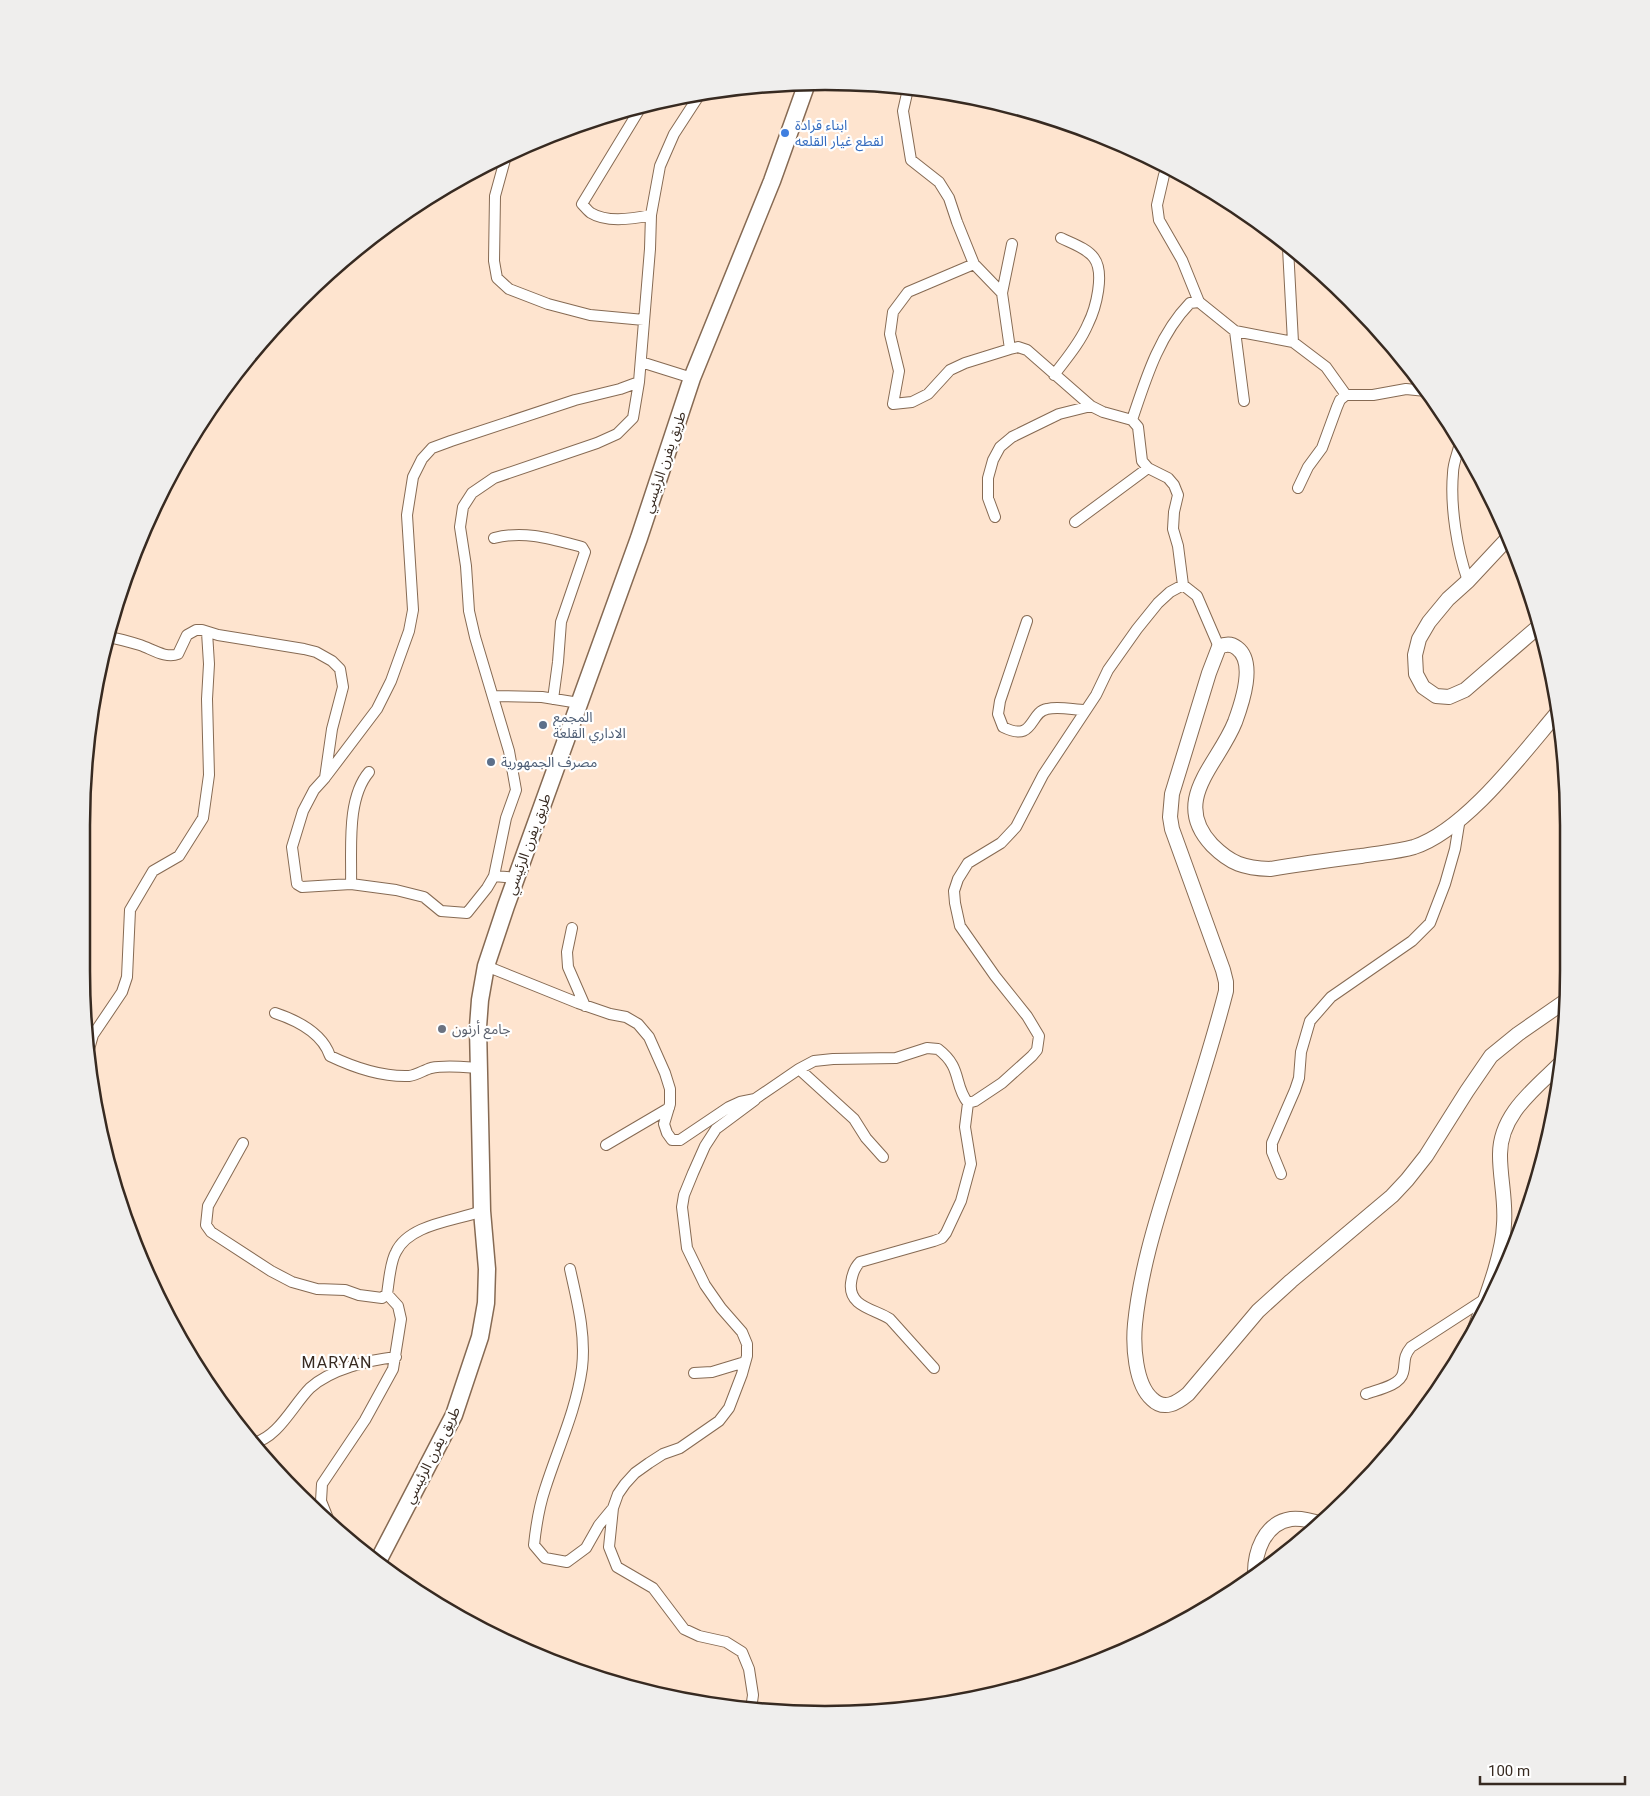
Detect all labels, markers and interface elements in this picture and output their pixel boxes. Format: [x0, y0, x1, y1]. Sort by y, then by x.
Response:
place label: ابناء قرادة لقطع غيار القلعه [795, 117, 884, 152]
marker: ابناء قرادة لقطع غيار القلعه [779, 127, 791, 139]
street label: طريق يفرن الرئيسي [639, 409, 692, 516]
place label: المجمع الاداري القلعة [553, 709, 626, 744]
marker: المجمع الاداري القلعة [537, 719, 549, 731]
place label: مصرف الجمهورية [501, 754, 597, 771]
marker: مصرف الجمهورية [485, 756, 497, 768]
street label: طريق يفرن الرئيسي [502, 791, 557, 898]
place label: جامع أرنون [452, 1020, 511, 1040]
marker: جامع أرنون [436, 1023, 448, 1035]
district label: MARYAN [302, 1353, 372, 1372]
street label: طريق يفرن الرئيسي [401, 1404, 466, 1508]
scale bar [1480, 1754, 1625, 1786]
text: 100 m [1488, 1762, 1530, 1780]

